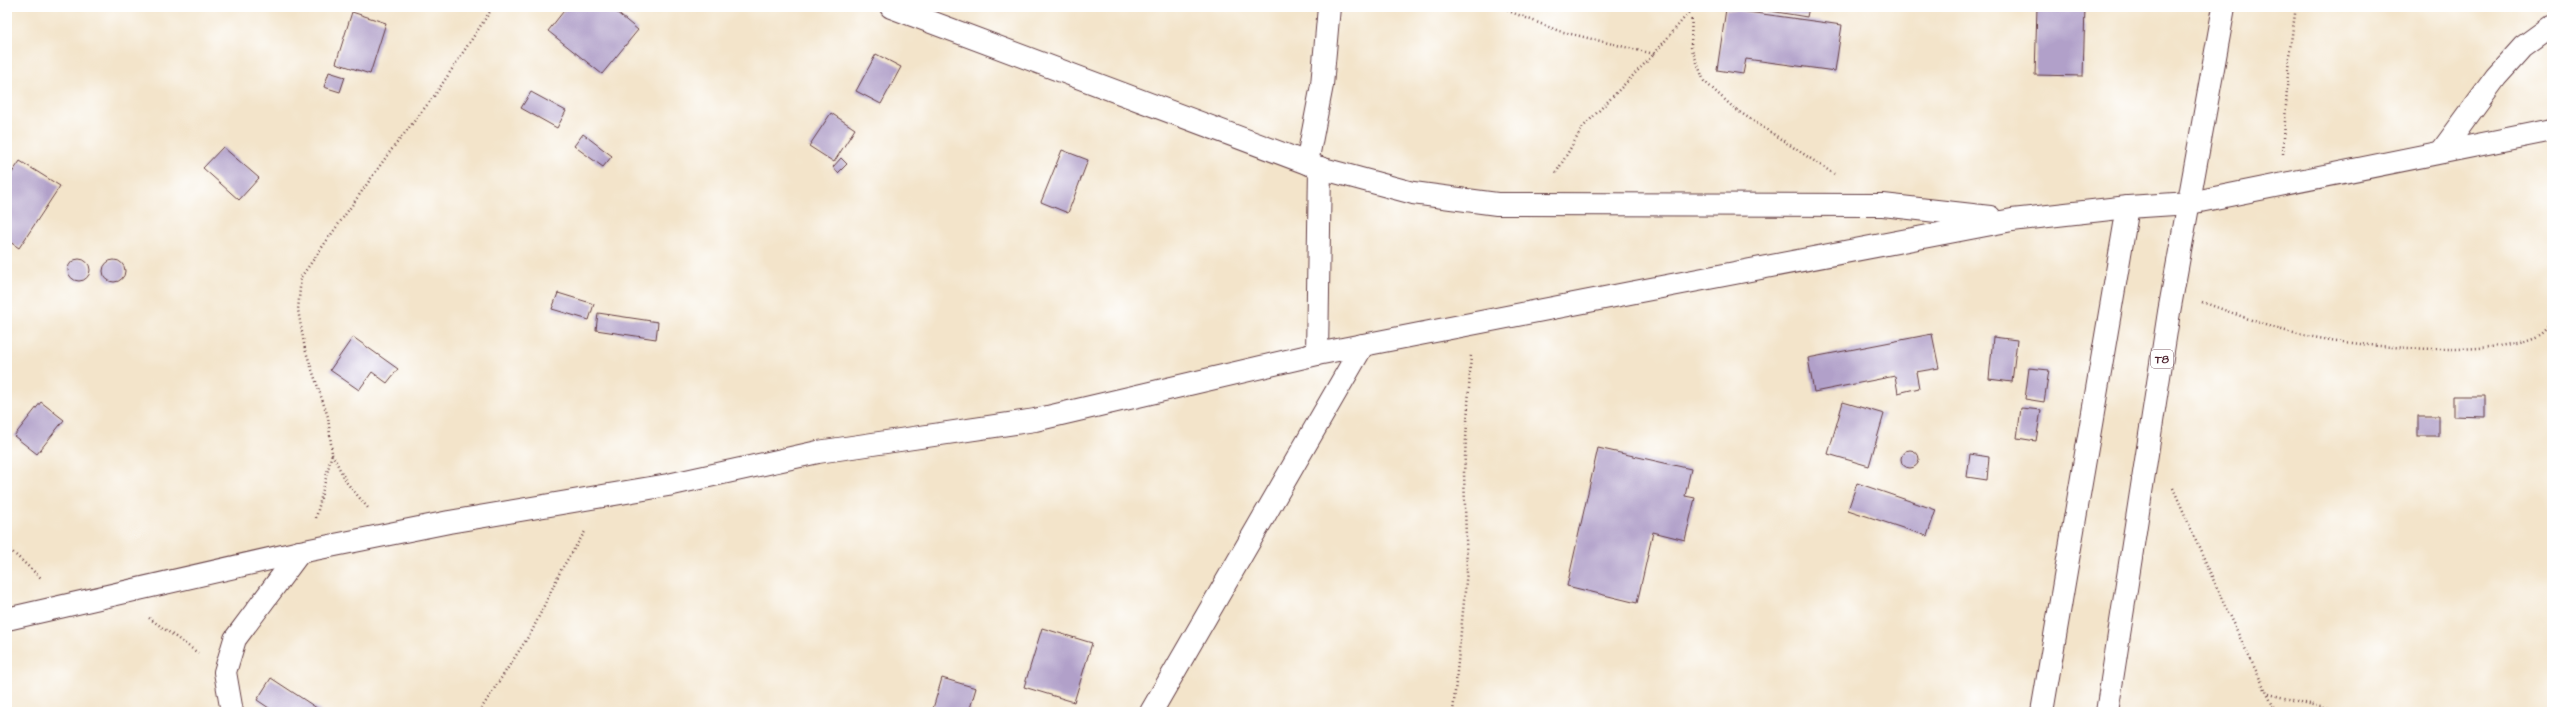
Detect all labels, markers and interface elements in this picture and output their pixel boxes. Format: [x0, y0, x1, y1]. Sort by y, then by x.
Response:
road number: T8 [2151, 350, 2173, 368]

